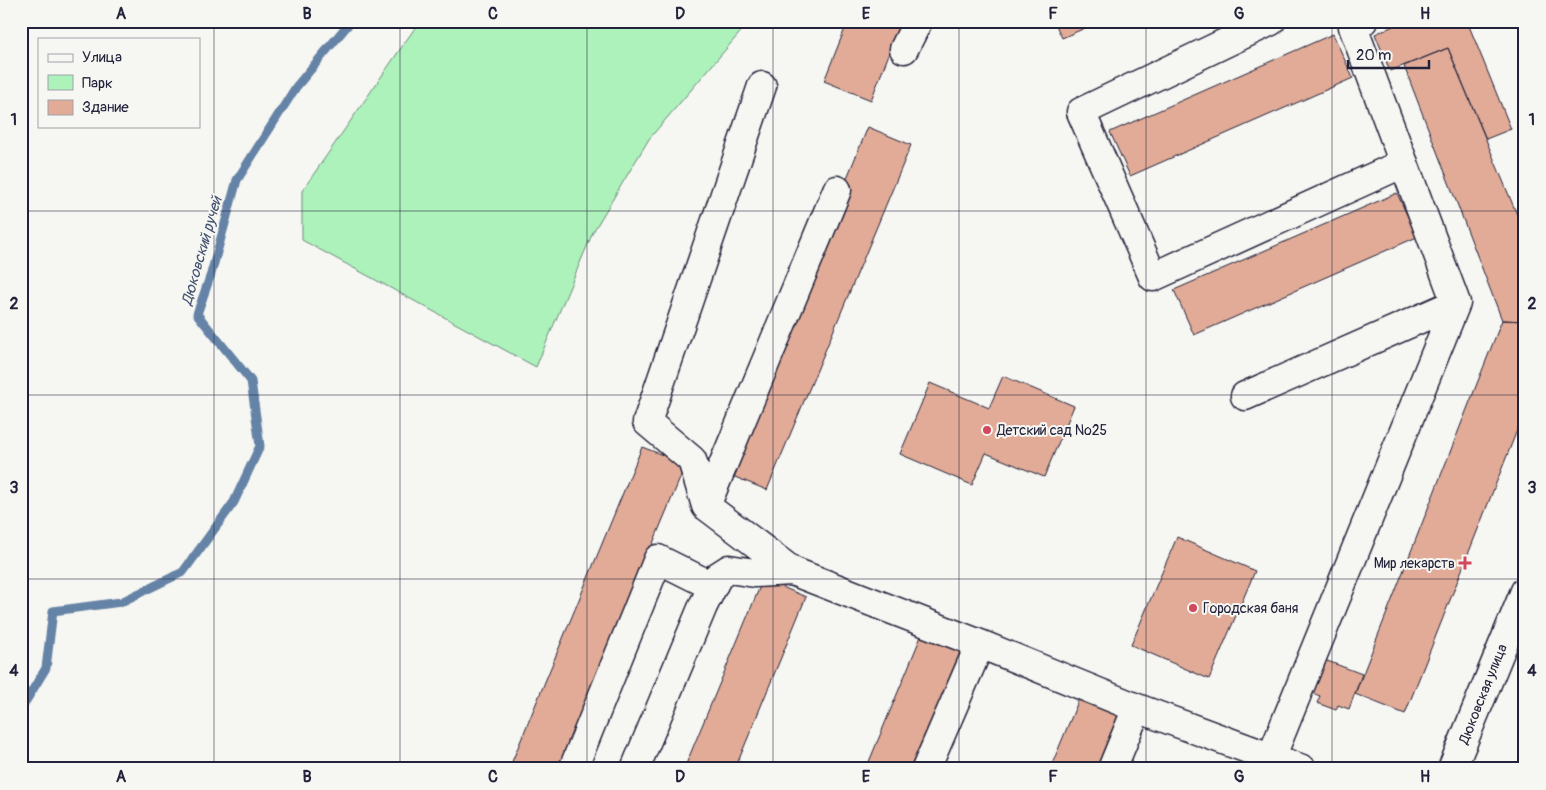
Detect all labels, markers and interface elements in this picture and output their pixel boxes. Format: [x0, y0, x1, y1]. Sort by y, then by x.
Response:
text: A [116, 4, 127, 24]
text: B [302, 4, 312, 24]
text: C [488, 4, 498, 24]
text: D [675, 4, 685, 24]
text: E [862, 4, 871, 24]
text: F [1048, 4, 1058, 24]
text: G [1234, 4, 1245, 24]
text: H [1420, 4, 1430, 24]
legend [38, 38, 200, 128]
scale bar [1348, 38, 1430, 70]
text: 20 m [1356, 46, 1391, 65]
text: Улица [82, 48, 122, 67]
text: Парк [82, 74, 113, 93]
text: Здание [82, 98, 129, 117]
text: 1 [11, 110, 17, 130]
text: 1 [1529, 110, 1535, 130]
water label: Дюковский ручей [177, 193, 227, 308]
text: 2 [10, 294, 19, 314]
text: 2 [1528, 294, 1537, 314]
place label: Детский сад №25 [996, 422, 1107, 439]
marker: Детский сад №25 [981, 424, 993, 436]
text: 3 [10, 478, 19, 498]
text: 3 [1528, 478, 1537, 498]
place label: Мир лекарств [1374, 555, 1455, 572]
marker: Мир лекарств [1459, 557, 1471, 569]
place label: Городская баня [1203, 600, 1298, 617]
marker: Городская баня [1187, 602, 1199, 614]
street label: Дюковская улица [1455, 642, 1511, 747]
text: 4 [9, 661, 19, 681]
text: 4 [1527, 661, 1537, 681]
text: A [116, 767, 127, 787]
text: B [302, 767, 312, 787]
text: C [488, 767, 498, 787]
text: D [675, 767, 685, 787]
text: E [862, 767, 871, 787]
text: F [1048, 767, 1058, 787]
text: G [1234, 767, 1245, 787]
text: H [1420, 767, 1430, 787]

